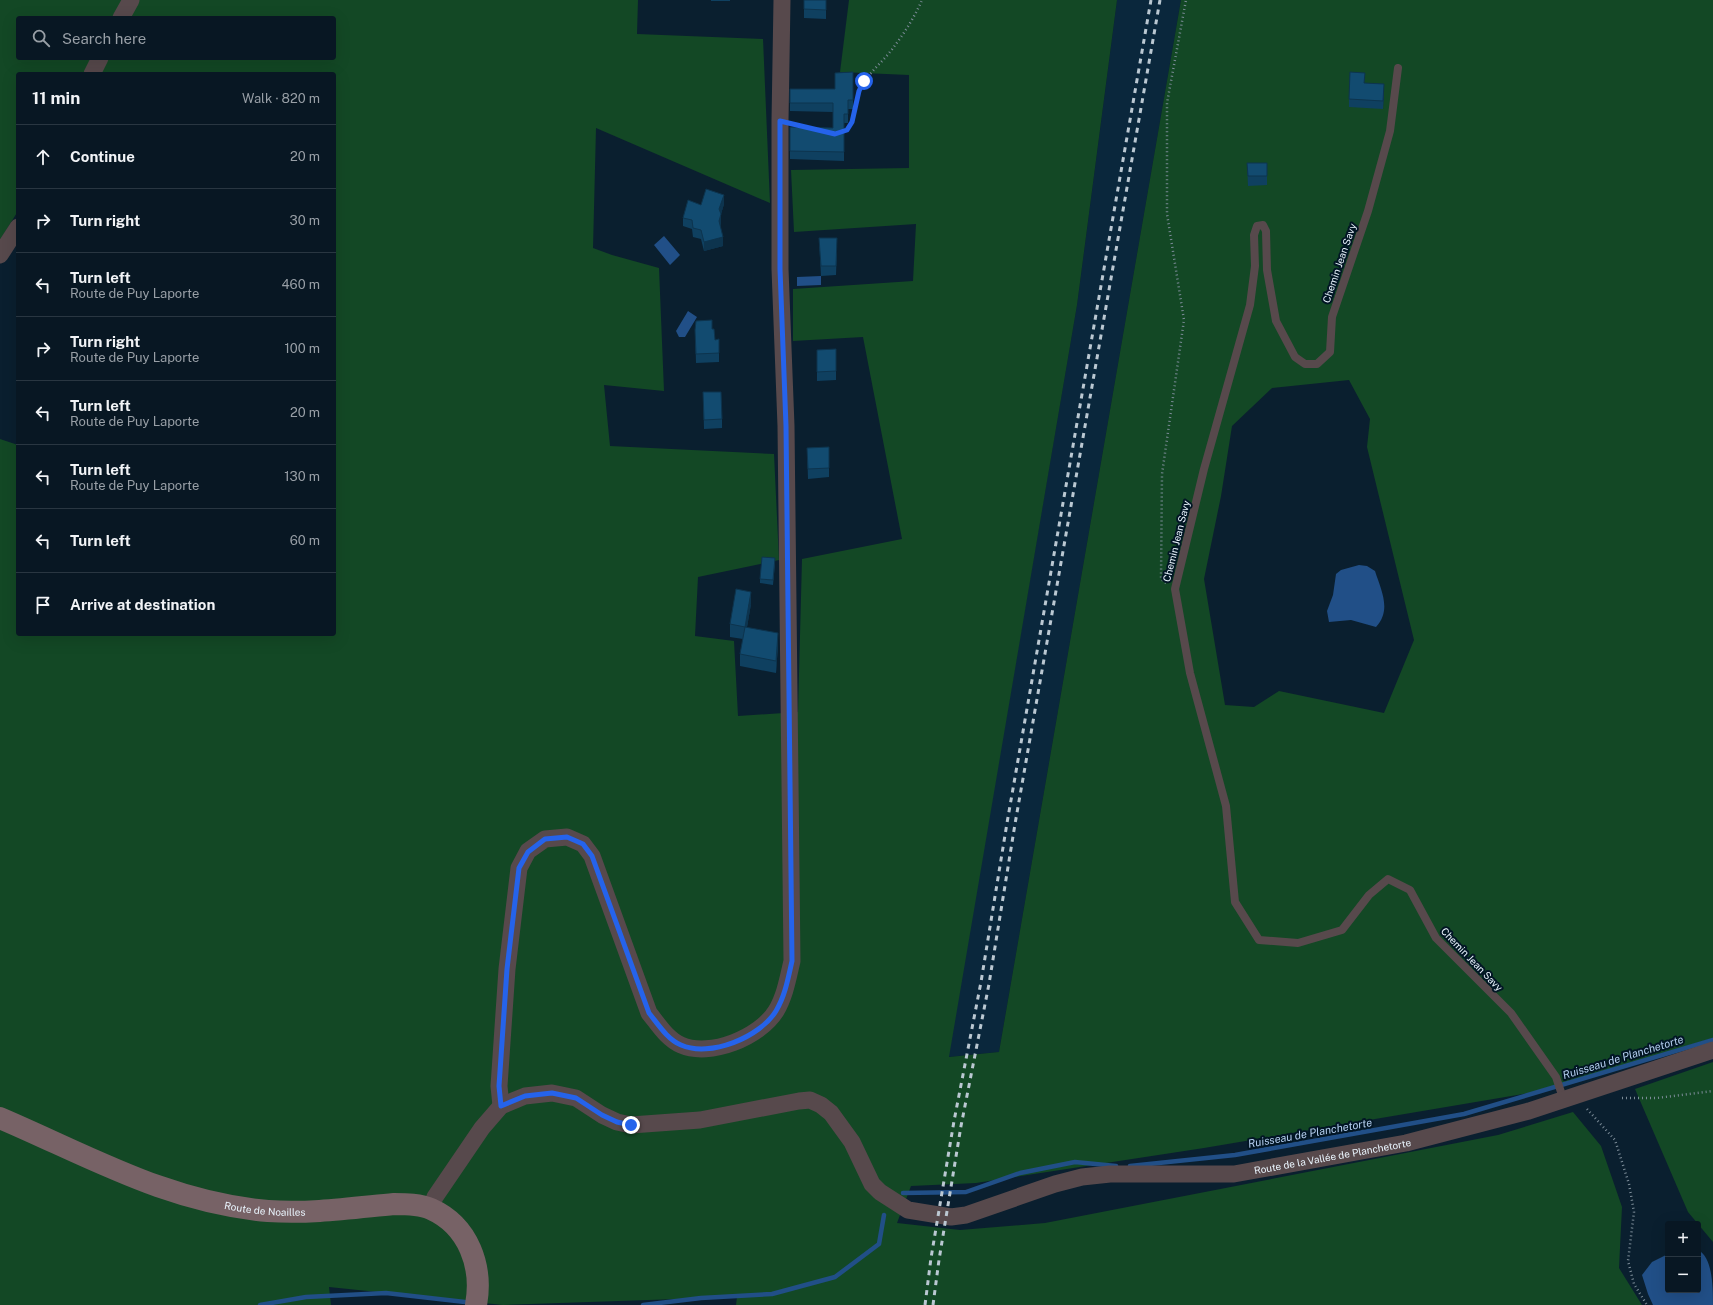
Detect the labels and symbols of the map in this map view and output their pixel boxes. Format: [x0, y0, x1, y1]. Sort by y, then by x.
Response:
route start [855, 72, 873, 90]
street label: Chemin Jean Savy [1320, 221, 1358, 304]
street label: Chemin Jean Savy [1160, 498, 1192, 583]
street label: Chemin Jean Savy [1439, 925, 1506, 994]
water label: Ruisseau de Planchetorte [1561, 1033, 1685, 1081]
route end [622, 1116, 640, 1134]
water label: Ruisseau de Planchetorte [1247, 1116, 1373, 1150]
street label: Route de la Vallée de Planchetorte [1253, 1136, 1413, 1176]
street label: Route de Noailles [223, 1199, 306, 1218]

